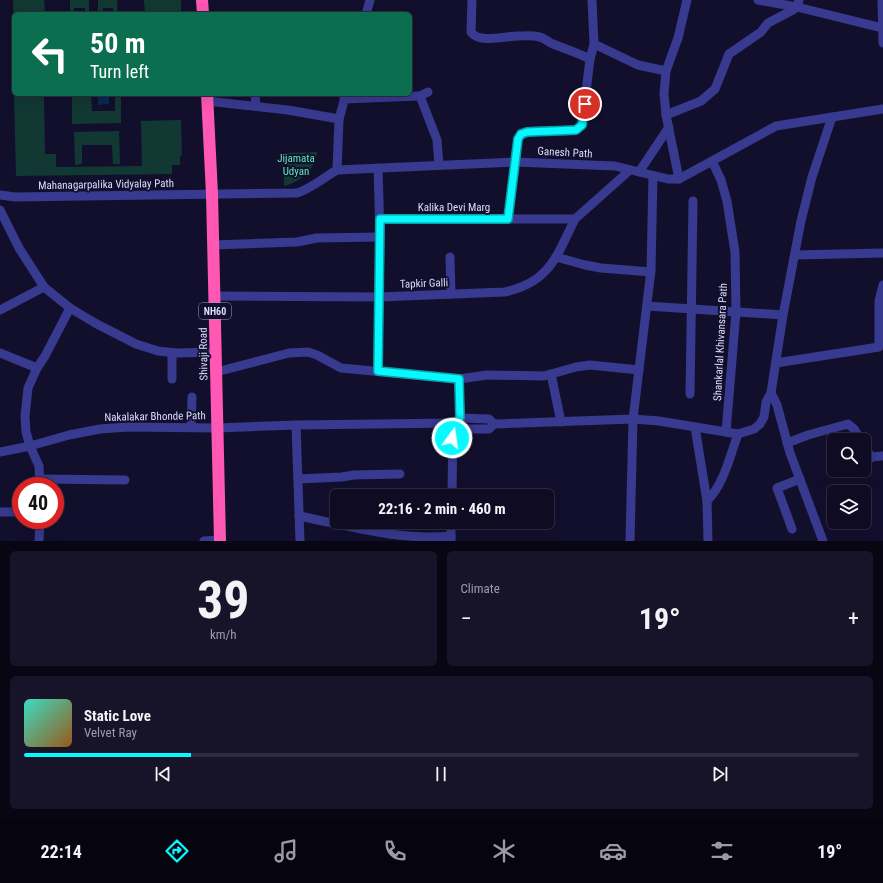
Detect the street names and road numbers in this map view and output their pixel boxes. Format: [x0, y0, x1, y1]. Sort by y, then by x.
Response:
street label: Ganesh Path [537, 145, 593, 160]
street label: Mahanagarpalika Vidyalay Path [38, 177, 174, 192]
street label: Kalika Devi Marg [418, 201, 490, 214]
street label: Tapkir Galli [400, 276, 448, 291]
street label: Shankarlal Khivansara Path [711, 283, 730, 401]
road number: NH60 [199, 303, 231, 319]
street label: Shivaji Road [197, 327, 210, 381]
street label: Nakalakar Bhonde Path [104, 409, 206, 424]

